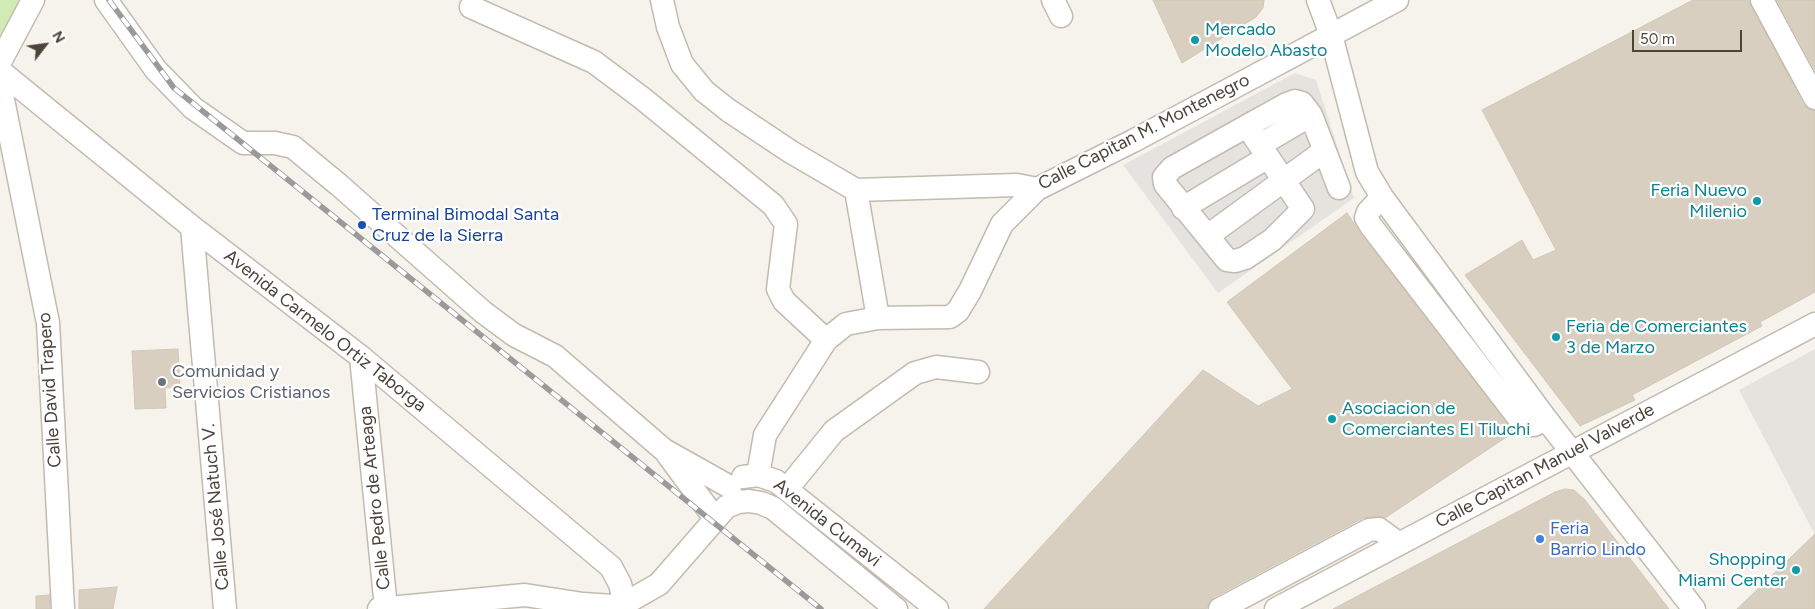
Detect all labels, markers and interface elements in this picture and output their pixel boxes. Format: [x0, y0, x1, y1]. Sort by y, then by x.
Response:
place label: Mercado Modelo Abasto [1205, 19, 1327, 62]
north arrow [20, 20, 70, 70]
scale bar [1635, 20, 1745, 52]
text: N [48, 28, 68, 46]
text: 50 m [1640, 30, 1675, 48]
marker: Mercado Modelo Abasto [1189, 34, 1201, 46]
street label: Calle Capitan M. Montenegro [1035, 69, 1253, 195]
place label: Feria Nuevo Milenio [1650, 180, 1747, 222]
marker: Feria Nuevo Milenio [1751, 195, 1763, 207]
place label: Terminal Bimodal Santa Cruz de la Sierra [372, 204, 559, 246]
marker: Terminal Bimodal Santa Cruz de la Sierra [356, 219, 368, 231]
street label: Avenida Carmelo Ortiz Taborga [220, 245, 430, 417]
street label: Calle David Trapero [34, 312, 66, 468]
place label: Feria de Comerciantes 3 de Marzo [1566, 316, 1747, 358]
marker: Feria de Comerciantes 3 de Marzo [1550, 331, 1562, 343]
place label: Comunidad y Servicios Cristianos [172, 361, 330, 404]
marker: Comunidad y Servicios Cristianos [156, 376, 168, 388]
place label: Asociacion de Comerciantes El Tiluchi [1342, 398, 1530, 440]
street label: Calle Capitan Manuel Valverde [1432, 399, 1658, 533]
street label: Calle Pedro de Arteaga [355, 405, 395, 591]
marker: Asociacion de Comerciantes El Tiluchi [1326, 413, 1338, 425]
street label: Calle José Natuch V. [198, 423, 234, 591]
street label: Avenida Cumavi [769, 474, 885, 572]
place label: Feria Barrio Lindo [1550, 518, 1646, 560]
marker: Feria Barrio Lindo [1534, 533, 1546, 545]
place label: Shopping Miami Center [1678, 549, 1786, 592]
marker: Shopping Miami Center [1790, 564, 1802, 576]

